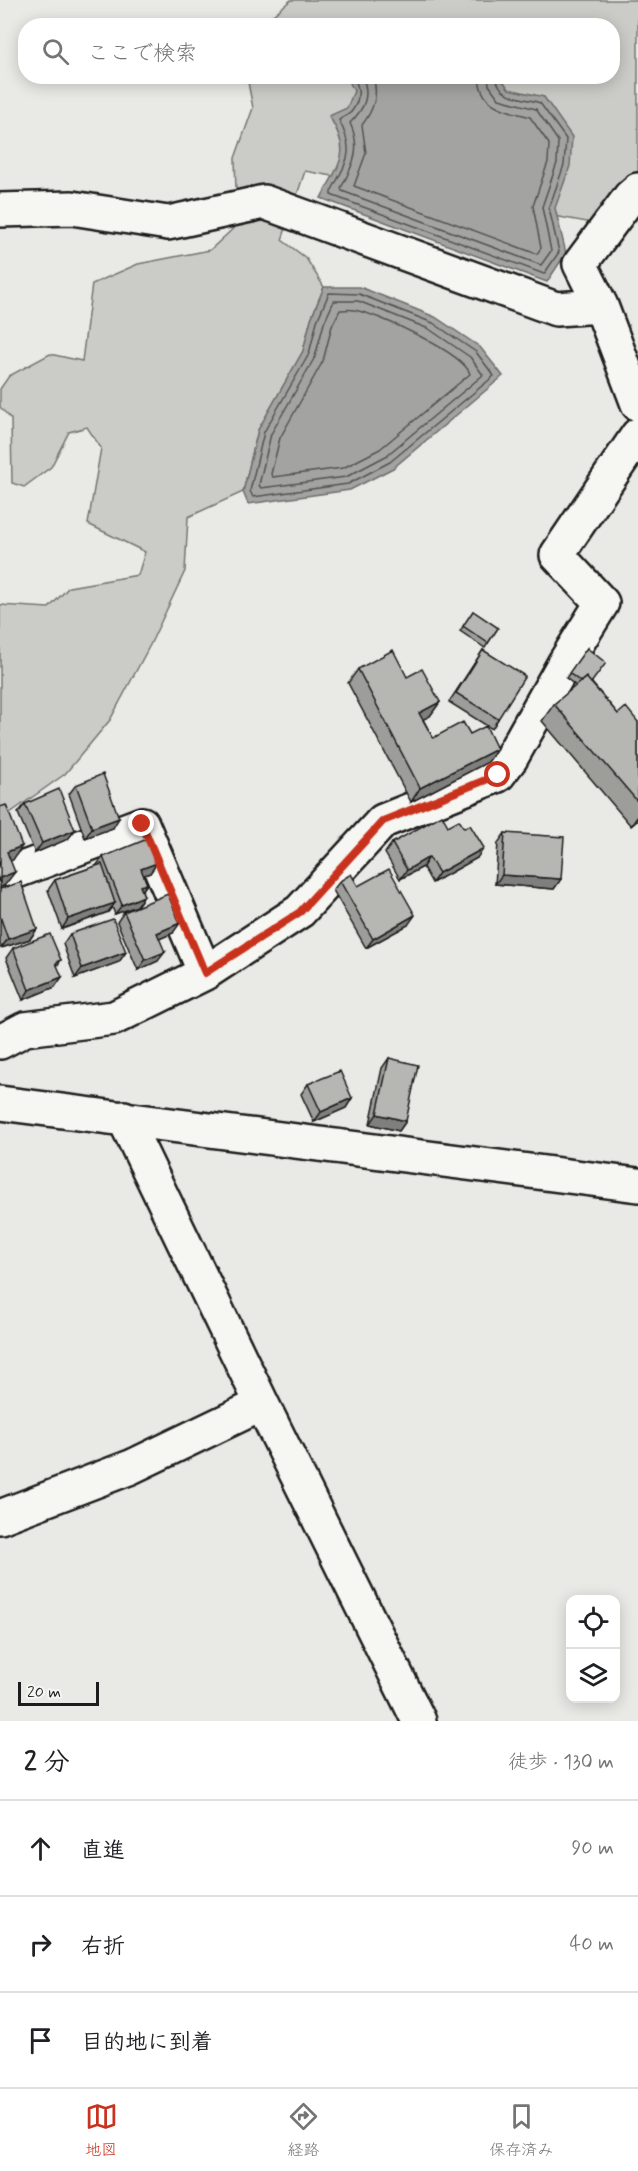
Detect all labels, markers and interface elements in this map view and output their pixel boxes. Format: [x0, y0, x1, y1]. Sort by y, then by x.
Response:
search box [18, 18, 620, 84]
icon: search [39, 35, 72, 68]
text: ここで検索 [87, 40, 197, 68]
route start [484, 761, 510, 787]
route end [128, 810, 154, 836]
map controls [566, 1595, 620, 1703]
button: locate [566, 1595, 620, 1649]
button: layers [566, 1649, 620, 1703]
scale bar [18, 1679, 99, 1706]
text: 20 m [27, 1682, 61, 1703]
text: 2 分 [24, 1746, 70, 1780]
text: 徒歩 · 130 m [508, 1749, 614, 1776]
icon: ahead [24, 1832, 57, 1865]
text: 90 m [571, 1835, 614, 1862]
text: 直進 [81, 1837, 125, 1865]
icon: right [24, 1928, 57, 1961]
text: 40 m [570, 1931, 614, 1958]
text: 右折 [81, 1933, 125, 1961]
icon: arrive [24, 2024, 57, 2057]
text: 目的地に到着 [81, 2029, 213, 2057]
tab: 地図 [85, 2100, 118, 2161]
tab: 経路 [287, 2100, 320, 2161]
tab: 保存済み [489, 2100, 553, 2161]

